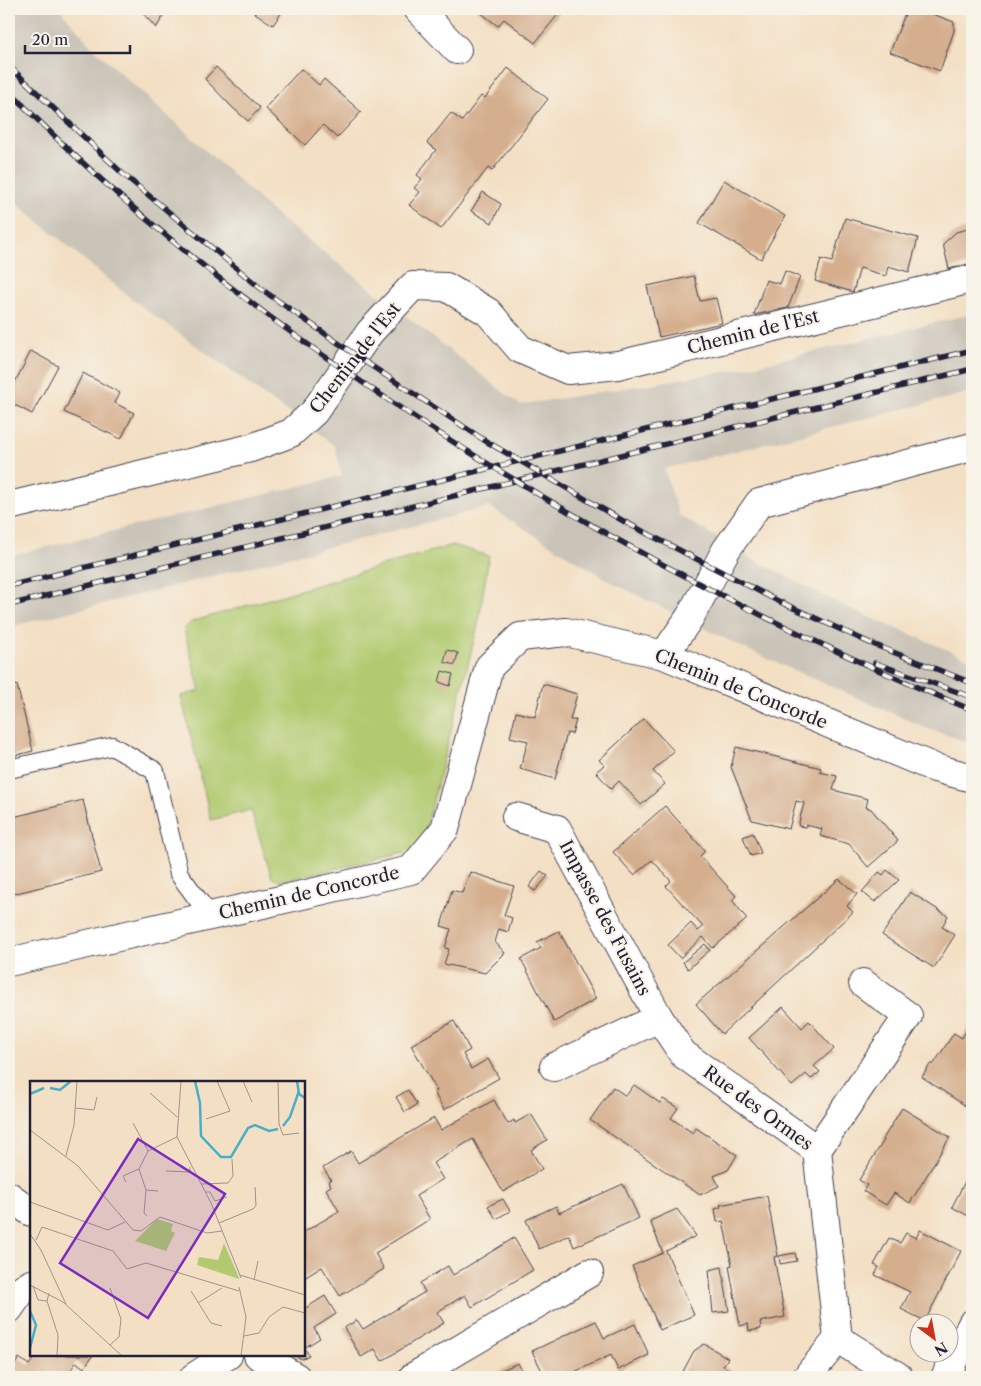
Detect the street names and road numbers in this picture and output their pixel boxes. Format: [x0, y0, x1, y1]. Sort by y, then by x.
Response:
street label: Chemin de l'Est [305, 297, 406, 418]
street label: Chemin de l'Est [685, 305, 822, 359]
street label: Chemin de Concorde [651, 644, 831, 734]
street label: Impasse des Fusains [555, 836, 655, 1000]
street label: Chemin de Concorde [217, 862, 401, 924]
street label: Rue des Ormes [699, 1061, 817, 1155]

